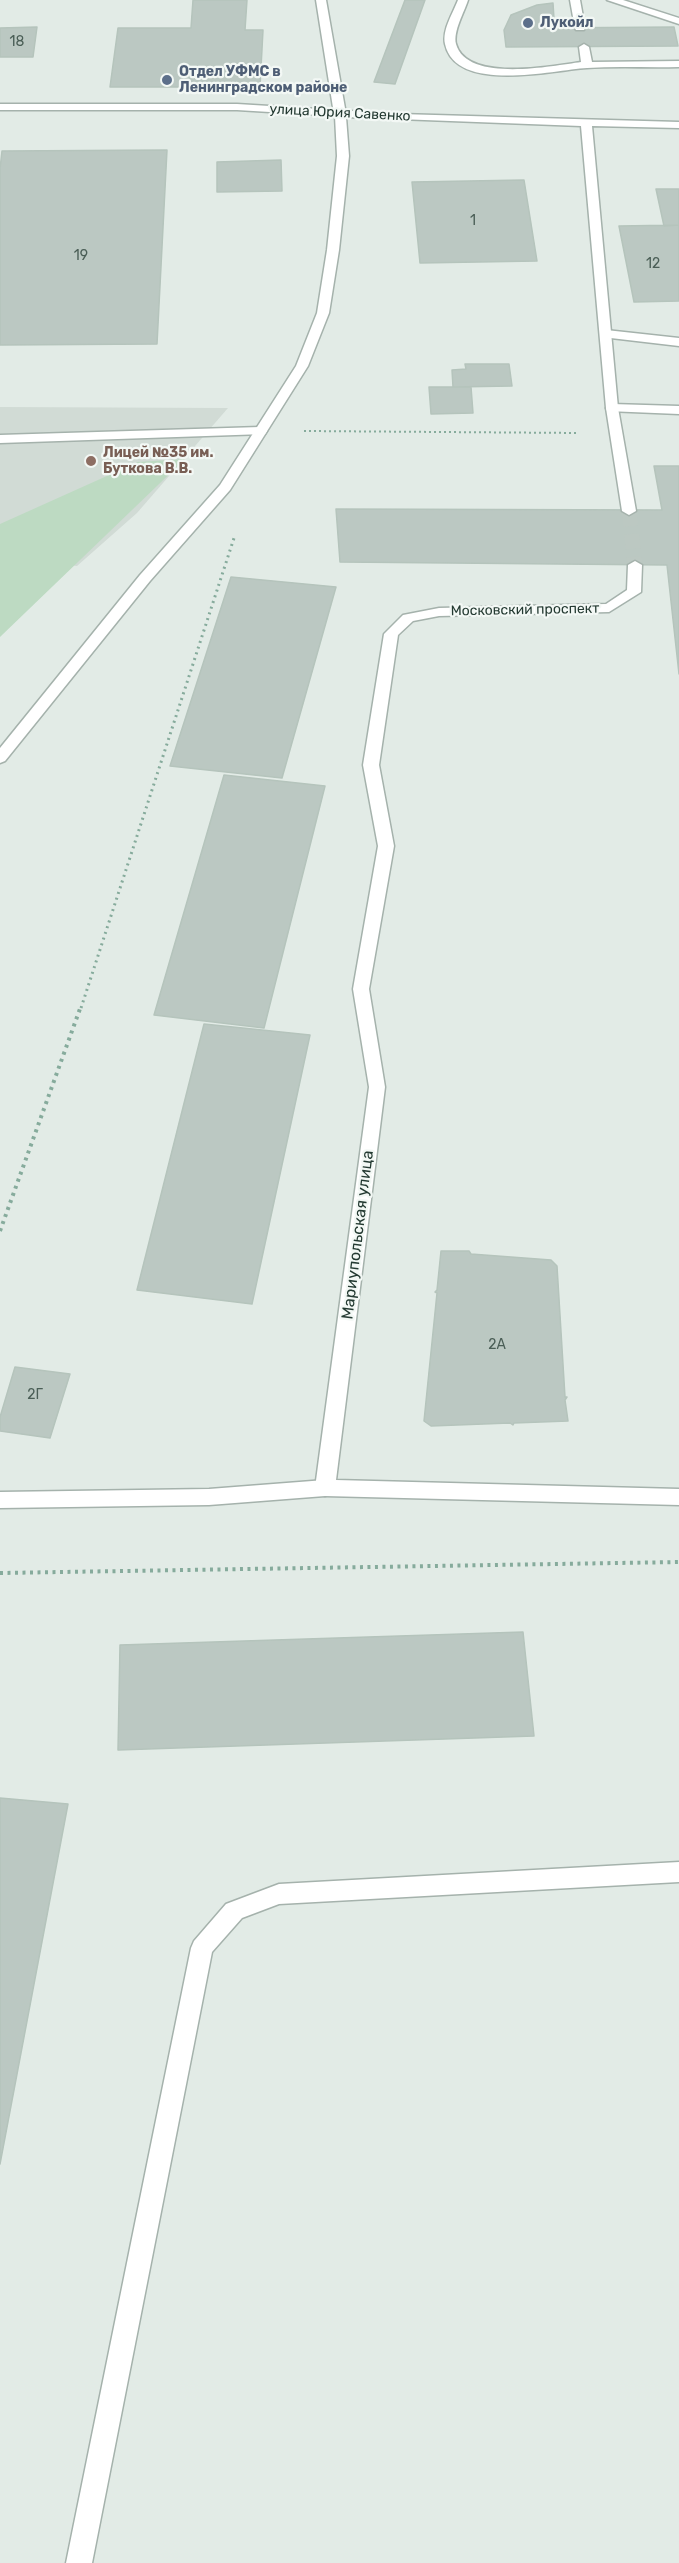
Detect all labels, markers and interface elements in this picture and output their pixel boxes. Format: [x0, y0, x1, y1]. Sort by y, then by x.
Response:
place label: Лукойл [540, 15, 593, 31]
marker: Лукойл [521, 16, 535, 30]
house number: 18 [10, 34, 24, 50]
place label: Отдел УФМС в Ленинградском районе [179, 64, 347, 96]
marker: Отдел УФМС в Ленинградском районе [160, 73, 174, 87]
street label: улица Юрия Савенко [269, 101, 411, 125]
house number: 1 [470, 213, 476, 229]
house number: 19 [74, 248, 88, 264]
house number: 12 [646, 256, 660, 272]
place label: Лицей №35 им. Буткова В.В. [103, 445, 213, 478]
marker: Лицей №35 им. Буткова В.В. [84, 454, 98, 468]
street label: Московский проспект [450, 600, 600, 620]
street label: Мариупольская улица [338, 1149, 378, 1321]
house number: 2А [488, 1337, 506, 1353]
house number: 2Г [27, 1387, 43, 1403]

